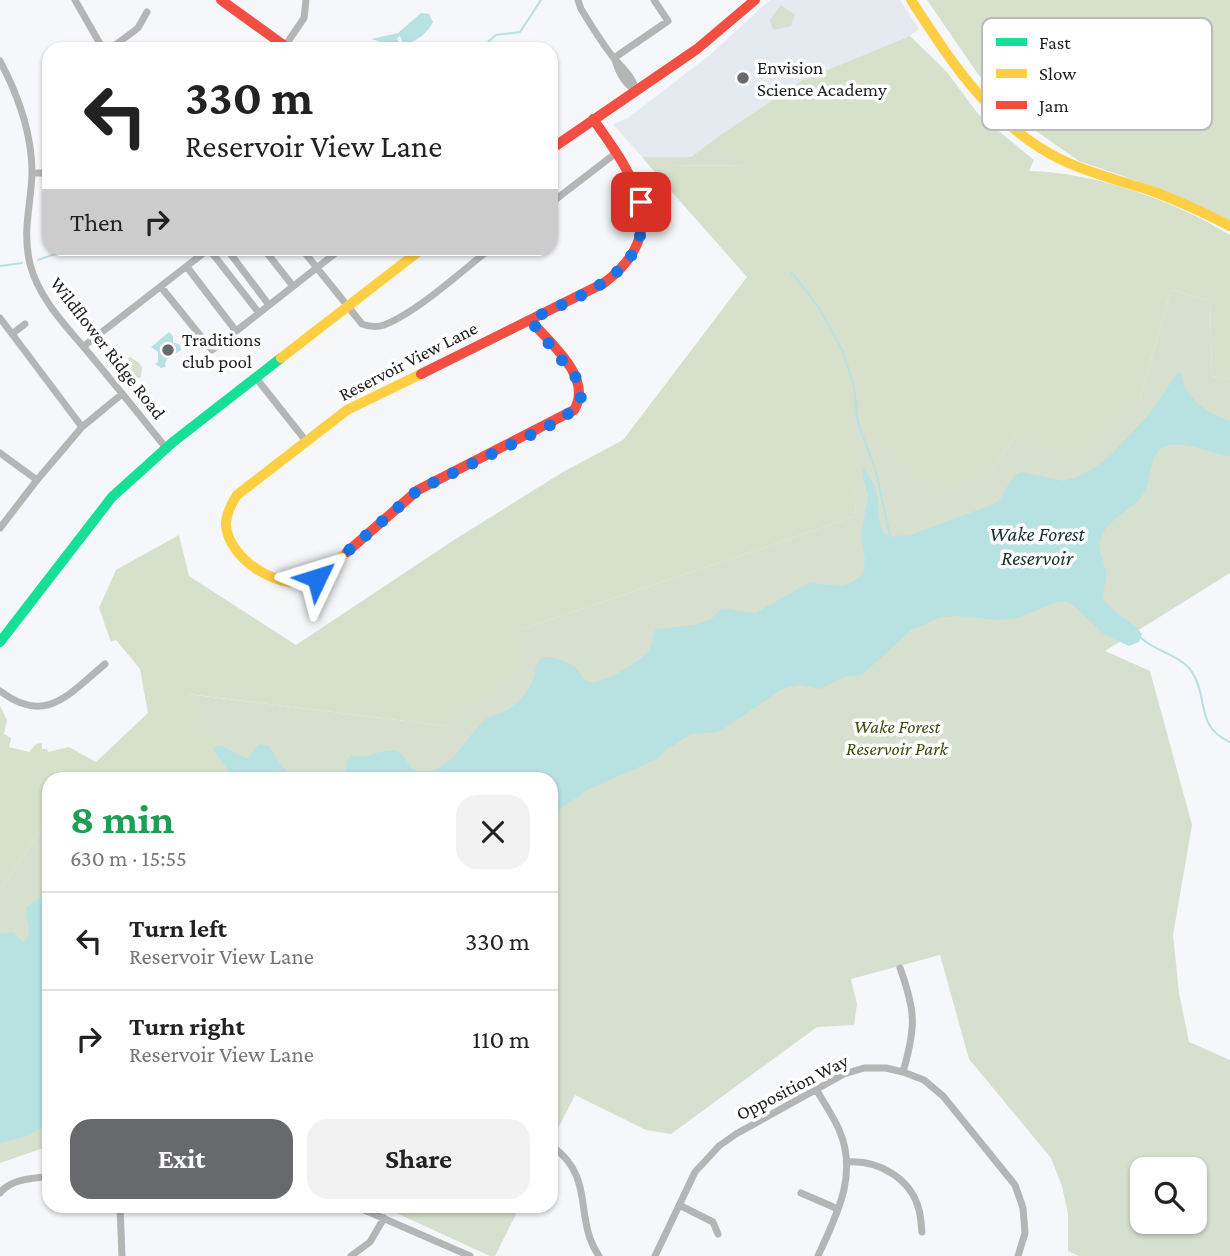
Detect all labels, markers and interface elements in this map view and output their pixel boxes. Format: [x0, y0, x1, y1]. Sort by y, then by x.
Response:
legend [982, 18, 1212, 130]
text: Fast [1039, 32, 1071, 53]
place label: Envision Science Academy [757, 57, 887, 100]
text: Slow [1039, 63, 1076, 84]
icon: left [70, 70, 161, 161]
text: 330 m [185, 70, 313, 125]
marker: Envision Science Academy [735, 70, 751, 86]
text: Jam [1037, 95, 1069, 116]
text: Reservoir View Lane [185, 128, 442, 164]
pin [611, 172, 671, 232]
icon: arrive [622, 183, 660, 221]
icon: right [138, 203, 176, 241]
text: Then [70, 208, 124, 237]
street label: Wildflower Ridge Road [46, 273, 170, 423]
street label: Reservoir View Lane [335, 317, 481, 405]
place label: Traditions club pool [182, 329, 261, 372]
marker: Traditions club pool [160, 342, 176, 358]
water label: Wake Forest Reservoir [989, 522, 1086, 570]
position arrow [280, 541, 354, 615]
park label: Wake Forest Reservoir Park [846, 716, 949, 759]
text: 8 min [70, 795, 174, 842]
button: close [456, 795, 530, 869]
text: 630 m · 15:55 [70, 845, 187, 871]
text: Turn left [129, 914, 227, 943]
icon: left [70, 922, 108, 960]
text: 330 m [465, 927, 530, 956]
text: Reservoir View Lane [129, 943, 314, 969]
text: Turn right [129, 1012, 245, 1041]
icon: right [70, 1020, 108, 1058]
text: 110 m [472, 1025, 530, 1054]
text: Reservoir View Lane [129, 1041, 314, 1067]
street label: Opposition Way [732, 1050, 852, 1124]
button: Exit [70, 1119, 293, 1199]
button: Share [307, 1119, 530, 1199]
map controls [1130, 1157, 1207, 1234]
button: search [1130, 1157, 1207, 1234]

